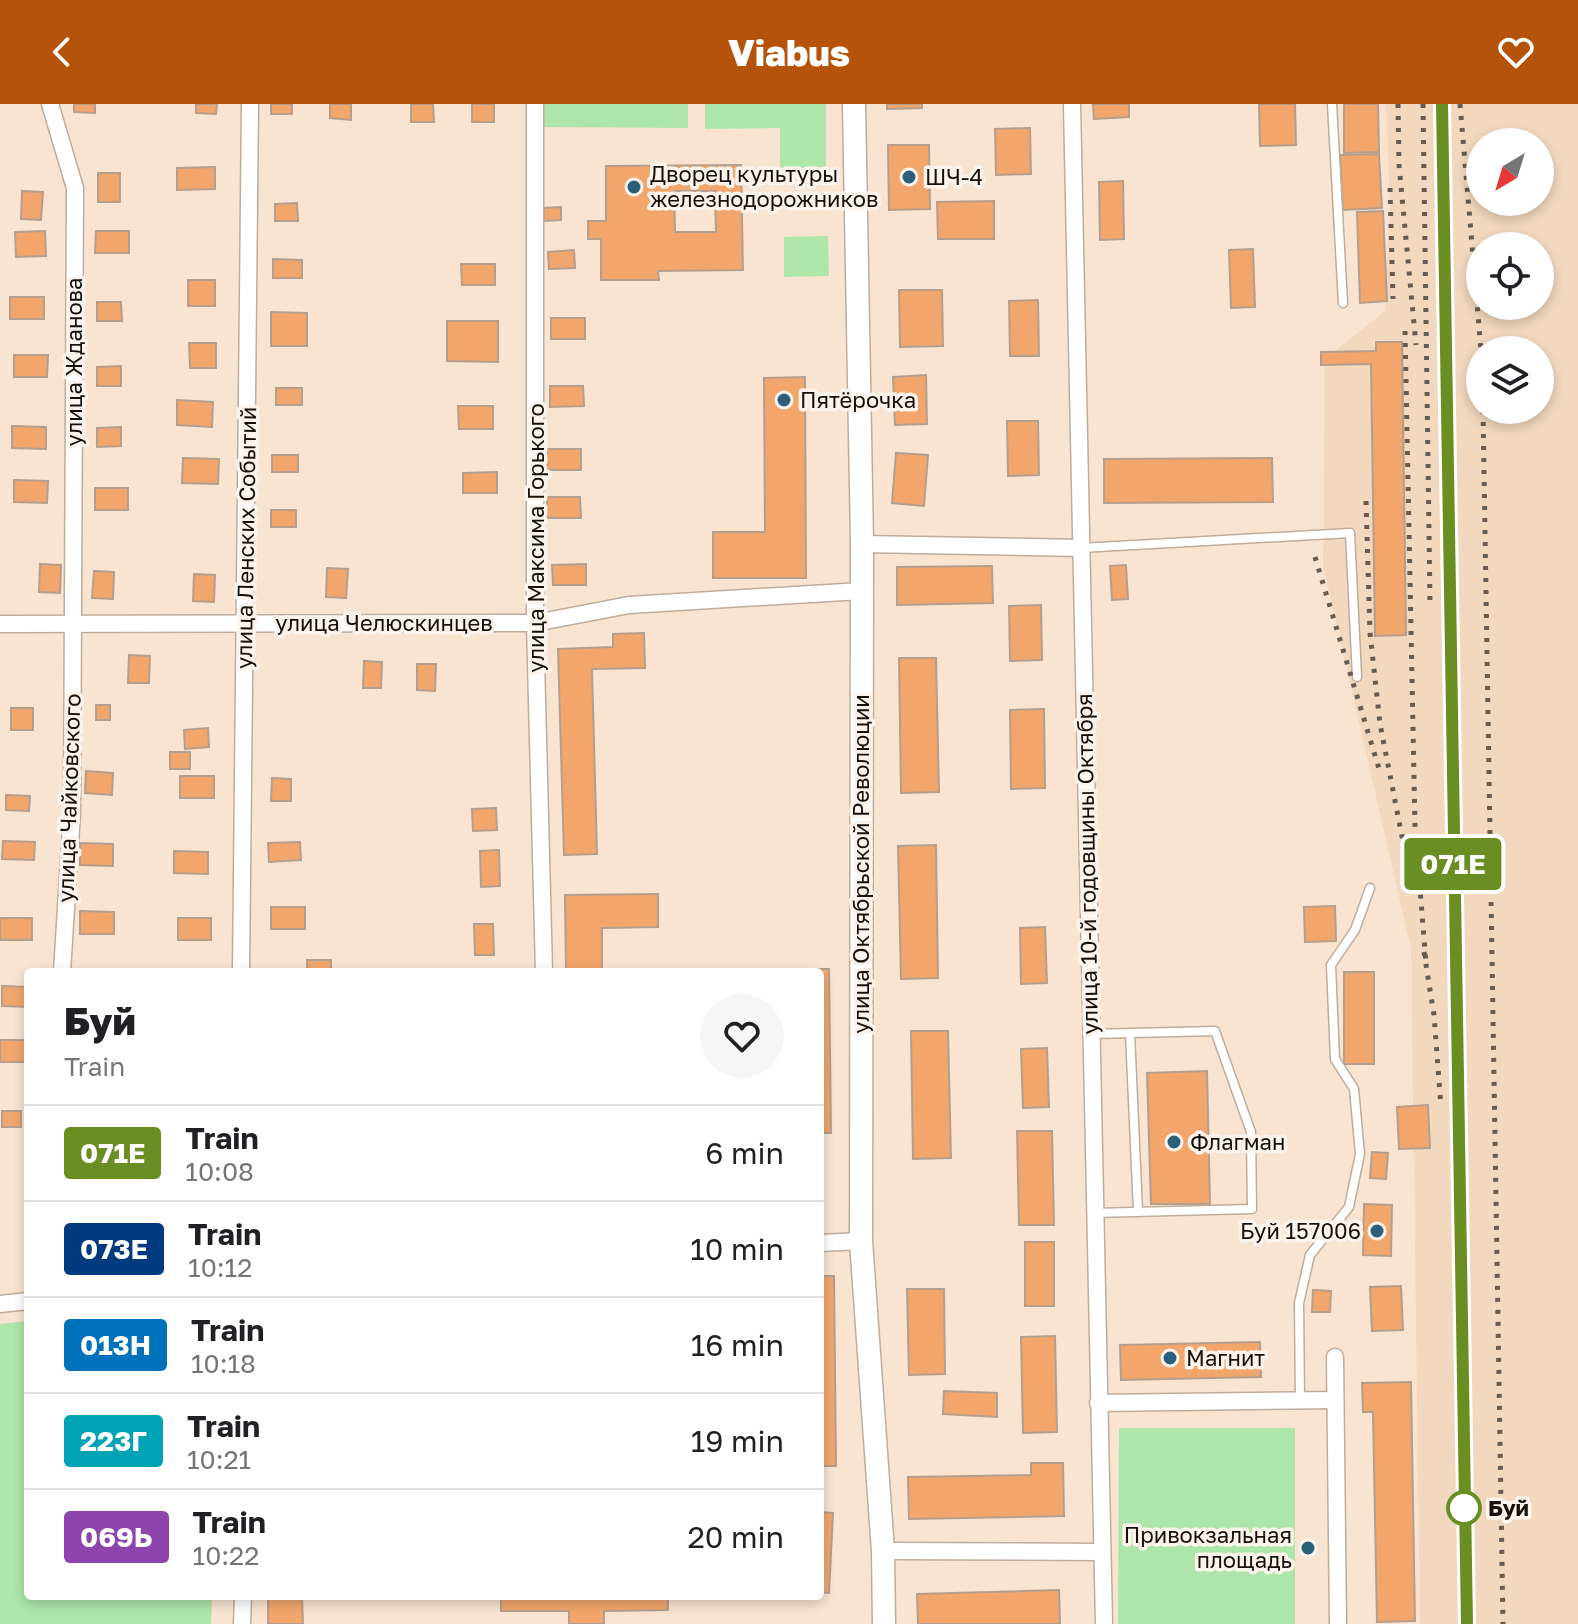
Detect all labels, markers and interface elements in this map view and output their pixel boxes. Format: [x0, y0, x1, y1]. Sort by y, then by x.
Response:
icon: back [40, 30, 84, 74]
icon: heart [1494, 30, 1538, 74]
text: Viabus [728, 31, 850, 74]
north arrow [1466, 128, 1554, 216]
map controls [1466, 128, 1554, 424]
place label: Дворец культуры железнодорожников [650, 160, 878, 212]
place label: ШЧ-4 [925, 163, 983, 190]
marker: ШЧ-4 [900, 168, 918, 186]
marker: Дворец культуры железнодорожников [625, 178, 643, 196]
button: locate [1466, 232, 1554, 320]
street label: улица Жданова [60, 278, 87, 446]
button: layers [1466, 336, 1554, 424]
place label: Пятёрочка [800, 386, 916, 413]
marker: Пятёрочка [775, 391, 793, 409]
street label: улица Максима Горького [522, 403, 549, 673]
street label: улица Ленских Событий [230, 407, 261, 669]
street label: улица Челюскинцев [275, 609, 493, 636]
street label: улица Чайковского [51, 693, 86, 903]
street label: улица 10-й годовщины Октября [1070, 693, 1103, 1035]
street label: улица Октябрьской Революции [847, 694, 874, 1034]
line badge: 071Е [1397, 838, 1509, 890]
text: 071Е [1420, 847, 1486, 880]
button: heart [700, 994, 784, 1078]
text: Буй [64, 998, 136, 1043]
text: Train [64, 1051, 125, 1082]
text: Train [185, 1120, 259, 1156]
place label: Флагман [1190, 1128, 1285, 1155]
marker: Флагман [1165, 1133, 1183, 1151]
text: 6 min [705, 1135, 784, 1171]
text: 071Е [80, 1136, 145, 1169]
text: 10:08 [185, 1156, 254, 1187]
text: Train [188, 1216, 261, 1252]
place label: Буй 157006 [1240, 1217, 1361, 1244]
marker: Буй 157006 [1368, 1222, 1386, 1240]
text: 10 min [690, 1231, 784, 1267]
text: 073Е [80, 1232, 148, 1265]
text: 10:12 [188, 1252, 252, 1283]
text: Train [191, 1312, 264, 1348]
text: 16 min [691, 1327, 784, 1363]
text: 013Н [80, 1328, 151, 1361]
place label: Магнит [1186, 1344, 1265, 1371]
text: 10:18 [191, 1348, 256, 1379]
marker: Магнит [1161, 1349, 1179, 1367]
text: Train [187, 1408, 260, 1444]
text: 19 min [691, 1423, 784, 1459]
text: 223Г [80, 1424, 147, 1457]
text: 10:21 [187, 1444, 251, 1475]
marker: Буй [1447, 1491, 1481, 1525]
place label: Буй [1488, 1494, 1529, 1521]
text: Train [193, 1504, 266, 1540]
text: 20 min [687, 1519, 784, 1555]
text: 069Ь [80, 1520, 153, 1553]
place label: Привокзальная площадь [1124, 1521, 1292, 1573]
marker: Привокзальная площадь [1299, 1539, 1317, 1557]
text: 10:22 [193, 1540, 259, 1571]

